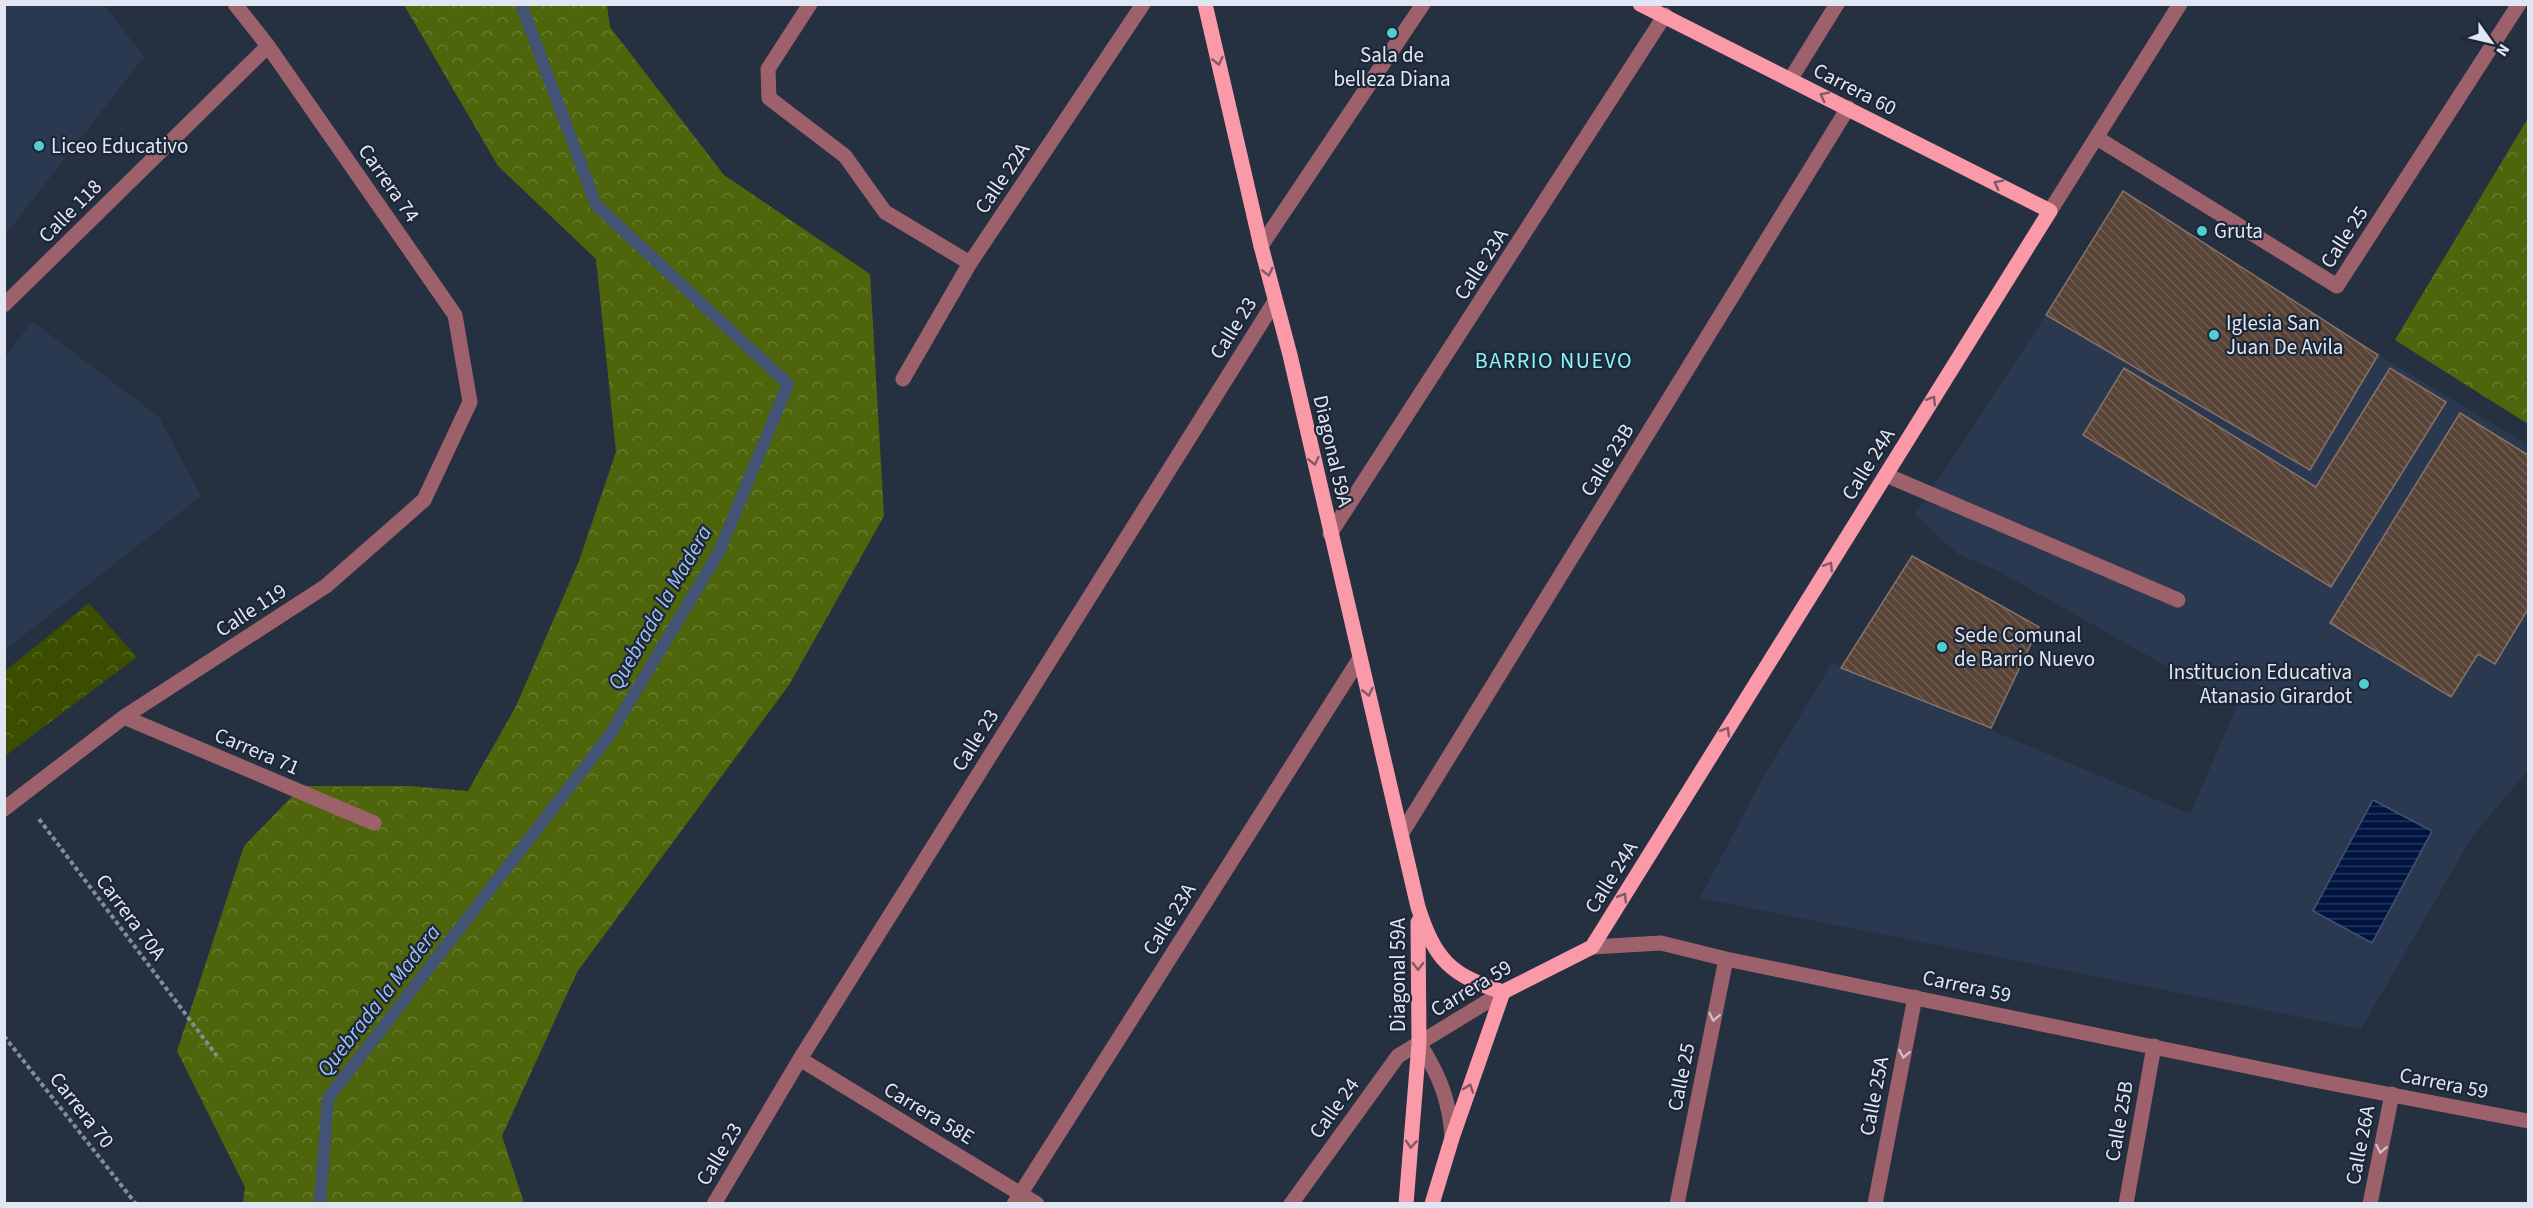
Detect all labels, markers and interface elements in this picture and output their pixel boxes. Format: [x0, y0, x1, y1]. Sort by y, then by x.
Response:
north arrow [2461, 12, 2521, 72]
marker: Sala de belleza Diana [1385, 26, 1399, 40]
text: N [2491, 39, 2515, 60]
place label: Sala de belleza Diana [1333, 40, 1451, 94]
street label: Carrera 60 [1808, 55, 1902, 123]
one-way arrow [1210, 56, 1223, 66]
one-way arrow [1819, 92, 1830, 104]
place label: Liceo Educativo [51, 131, 188, 161]
street label: Calle 22A [967, 136, 1037, 220]
street label: Carrera 74 [351, 138, 427, 228]
marker: Liceo Educativo [32, 139, 46, 153]
street label: Calle 118 [31, 172, 109, 250]
one-way arrow [1993, 180, 2004, 191]
street label: Calle 25 [2313, 200, 2375, 274]
place label: Gruta [2214, 216, 2263, 246]
street label: Calle 23A [1447, 222, 1516, 306]
marker: Gruta [2195, 224, 2209, 238]
one-way arrow [1260, 266, 1273, 276]
street label: Calle 23 [1202, 291, 1264, 365]
place label: Iglesia San Juan De Avila [2226, 308, 2343, 362]
marker: Iglesia San Juan De Avila [2207, 328, 2221, 342]
district label: BARRIO NUEVO [1475, 345, 1633, 377]
street label: Diagonal 59A [1306, 392, 1361, 511]
one-way arrow [1925, 396, 1936, 407]
street label: Calle 23B [1573, 418, 1641, 502]
street label: Calle 24A [1834, 422, 1902, 506]
one-way arrow [1306, 456, 1319, 466]
water label: Quebrada la Madera [600, 519, 720, 696]
one-way arrow [1822, 562, 1833, 573]
street label: Calle 119 [210, 576, 292, 644]
place label: Sede Comunal de Barrio Nuevo [1954, 620, 2095, 674]
marker: Sede Comunal de Barrio Nuevo [1935, 640, 1949, 654]
place label: Institucion Educativa Atanasio Girardot [2168, 657, 2352, 711]
marker: Institucion Educativa Atanasio Girardot [2357, 677, 2371, 691]
one-way arrow [1361, 687, 1374, 697]
street label: Calle 23 [944, 703, 1006, 777]
street label: Carrera 71 [210, 720, 304, 782]
one-way arrow [1718, 727, 1730, 737]
street label: Calle 24A [1577, 835, 1645, 919]
street label: Carrera 70A [89, 868, 174, 967]
street label: Calle 23A [1135, 877, 1203, 961]
one-way arrow [1615, 893, 1627, 903]
street label: Diagonal 59A [1383, 917, 1413, 1032]
water label: Quebrada la Madera [309, 918, 449, 1083]
street label: Carrera 59 [1425, 952, 1517, 1024]
one-way arrow [1412, 961, 1425, 970]
street label: Carrera 59 [1920, 962, 2014, 1010]
one-way arrow [1708, 1011, 1721, 1021]
street label: Calle 25 [1660, 1040, 1702, 1114]
one-way arrow [1898, 1049, 1911, 1059]
street label: Calle 25A [1852, 1053, 1896, 1138]
street label: Carrera 59 [2397, 1060, 2491, 1106]
street label: Carrera 70 [43, 1065, 121, 1155]
street label: Calle 24 [1302, 1071, 1366, 1145]
street label: Carrera 58E [878, 1074, 980, 1152]
street label: Calle 25B [2097, 1078, 2141, 1164]
one-way arrow [1462, 1083, 1475, 1094]
street label: Calle 26A [2338, 1102, 2382, 1187]
street label: Calle 23 [688, 1117, 750, 1191]
one-way arrow [1405, 1139, 1418, 1148]
one-way arrow [2375, 1143, 2388, 1153]

